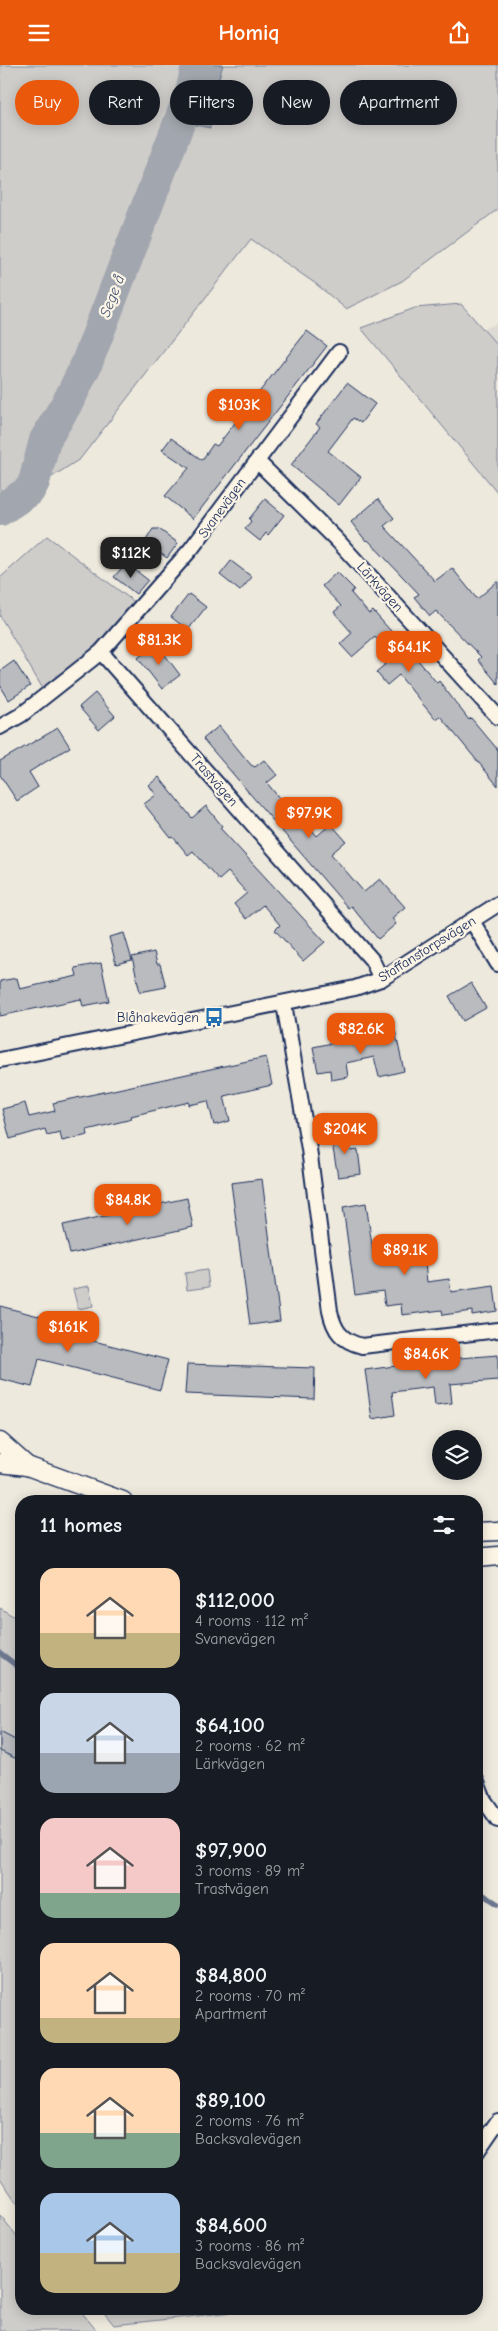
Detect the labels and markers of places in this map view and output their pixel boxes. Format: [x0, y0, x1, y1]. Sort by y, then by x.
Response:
pin: $103K [204, 389, 274, 431]
pin: $112K [96, 537, 166, 579]
pin: $81.3K [118, 623, 200, 666]
pin: $64.1K [368, 631, 450, 673]
pin: $97.9K [268, 797, 350, 839]
bus stop icon: Blåhakevägen [203, 1006, 225, 1028]
place label: Blåhakevägen [117, 1009, 199, 1026]
pin: $82.6K [320, 1013, 402, 1055]
pin: $204K [310, 1113, 380, 1155]
pin: $84.8K [87, 1183, 169, 1226]
pin: $89.1K [364, 1233, 446, 1276]
pin: $161K [33, 1311, 103, 1353]
pin: $84.6K [385, 1337, 467, 1380]

